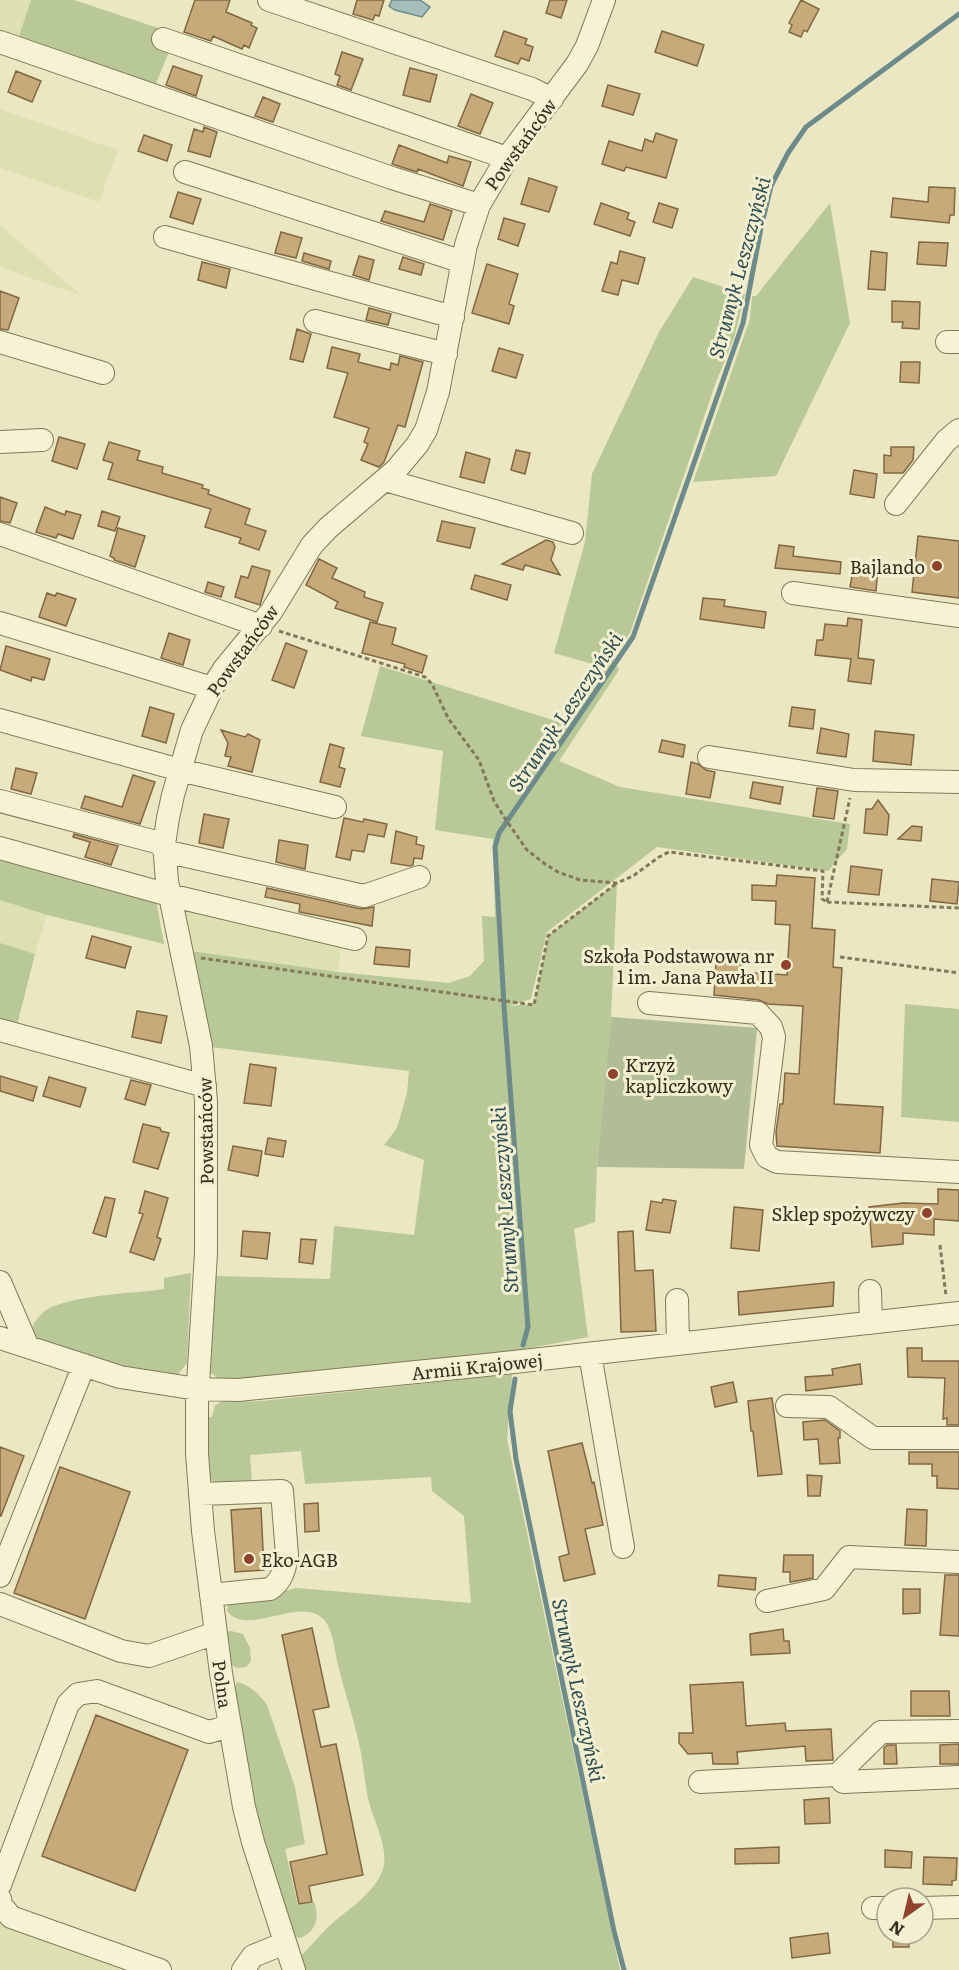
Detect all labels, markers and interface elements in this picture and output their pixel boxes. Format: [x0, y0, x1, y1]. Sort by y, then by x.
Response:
street label: Powstańców [477, 92, 563, 196]
water label: Strumyk Leszczyński [699, 173, 777, 361]
place label: Bajlando [850, 553, 925, 580]
marker: Bajlando [930, 559, 944, 573]
street label: Powstańców [199, 598, 285, 702]
water label: Strumyk Leszczyński [499, 625, 629, 797]
place label: Szkoła Podstawowa nr 1 im. Jana Pawła II [583, 942, 774, 990]
marker: Szkoła Podstawowa nr 1 im. Jana Pawła II [779, 958, 793, 972]
place label: Krzyż kapliczkowy [625, 1051, 734, 1099]
marker: Krzyż kapliczkowy [606, 1067, 620, 1081]
street label: Powstańców [191, 1076, 219, 1185]
water label: Strumyk Leszczyński [482, 1106, 524, 1294]
place label: Sklep spożywczy [771, 1200, 916, 1227]
marker: Sklep spożywczy [920, 1206, 934, 1220]
street label: Armii Krajowej [410, 1346, 544, 1386]
place label: Eko-AGB [261, 1546, 338, 1573]
marker: Eko-AGB [242, 1552, 256, 1566]
water label: Strumyk Leszczyński [546, 1595, 614, 1785]
street label: Polna [206, 1658, 240, 1710]
north arrow [875, 1886, 935, 1946]
text: N [884, 1916, 908, 1943]

